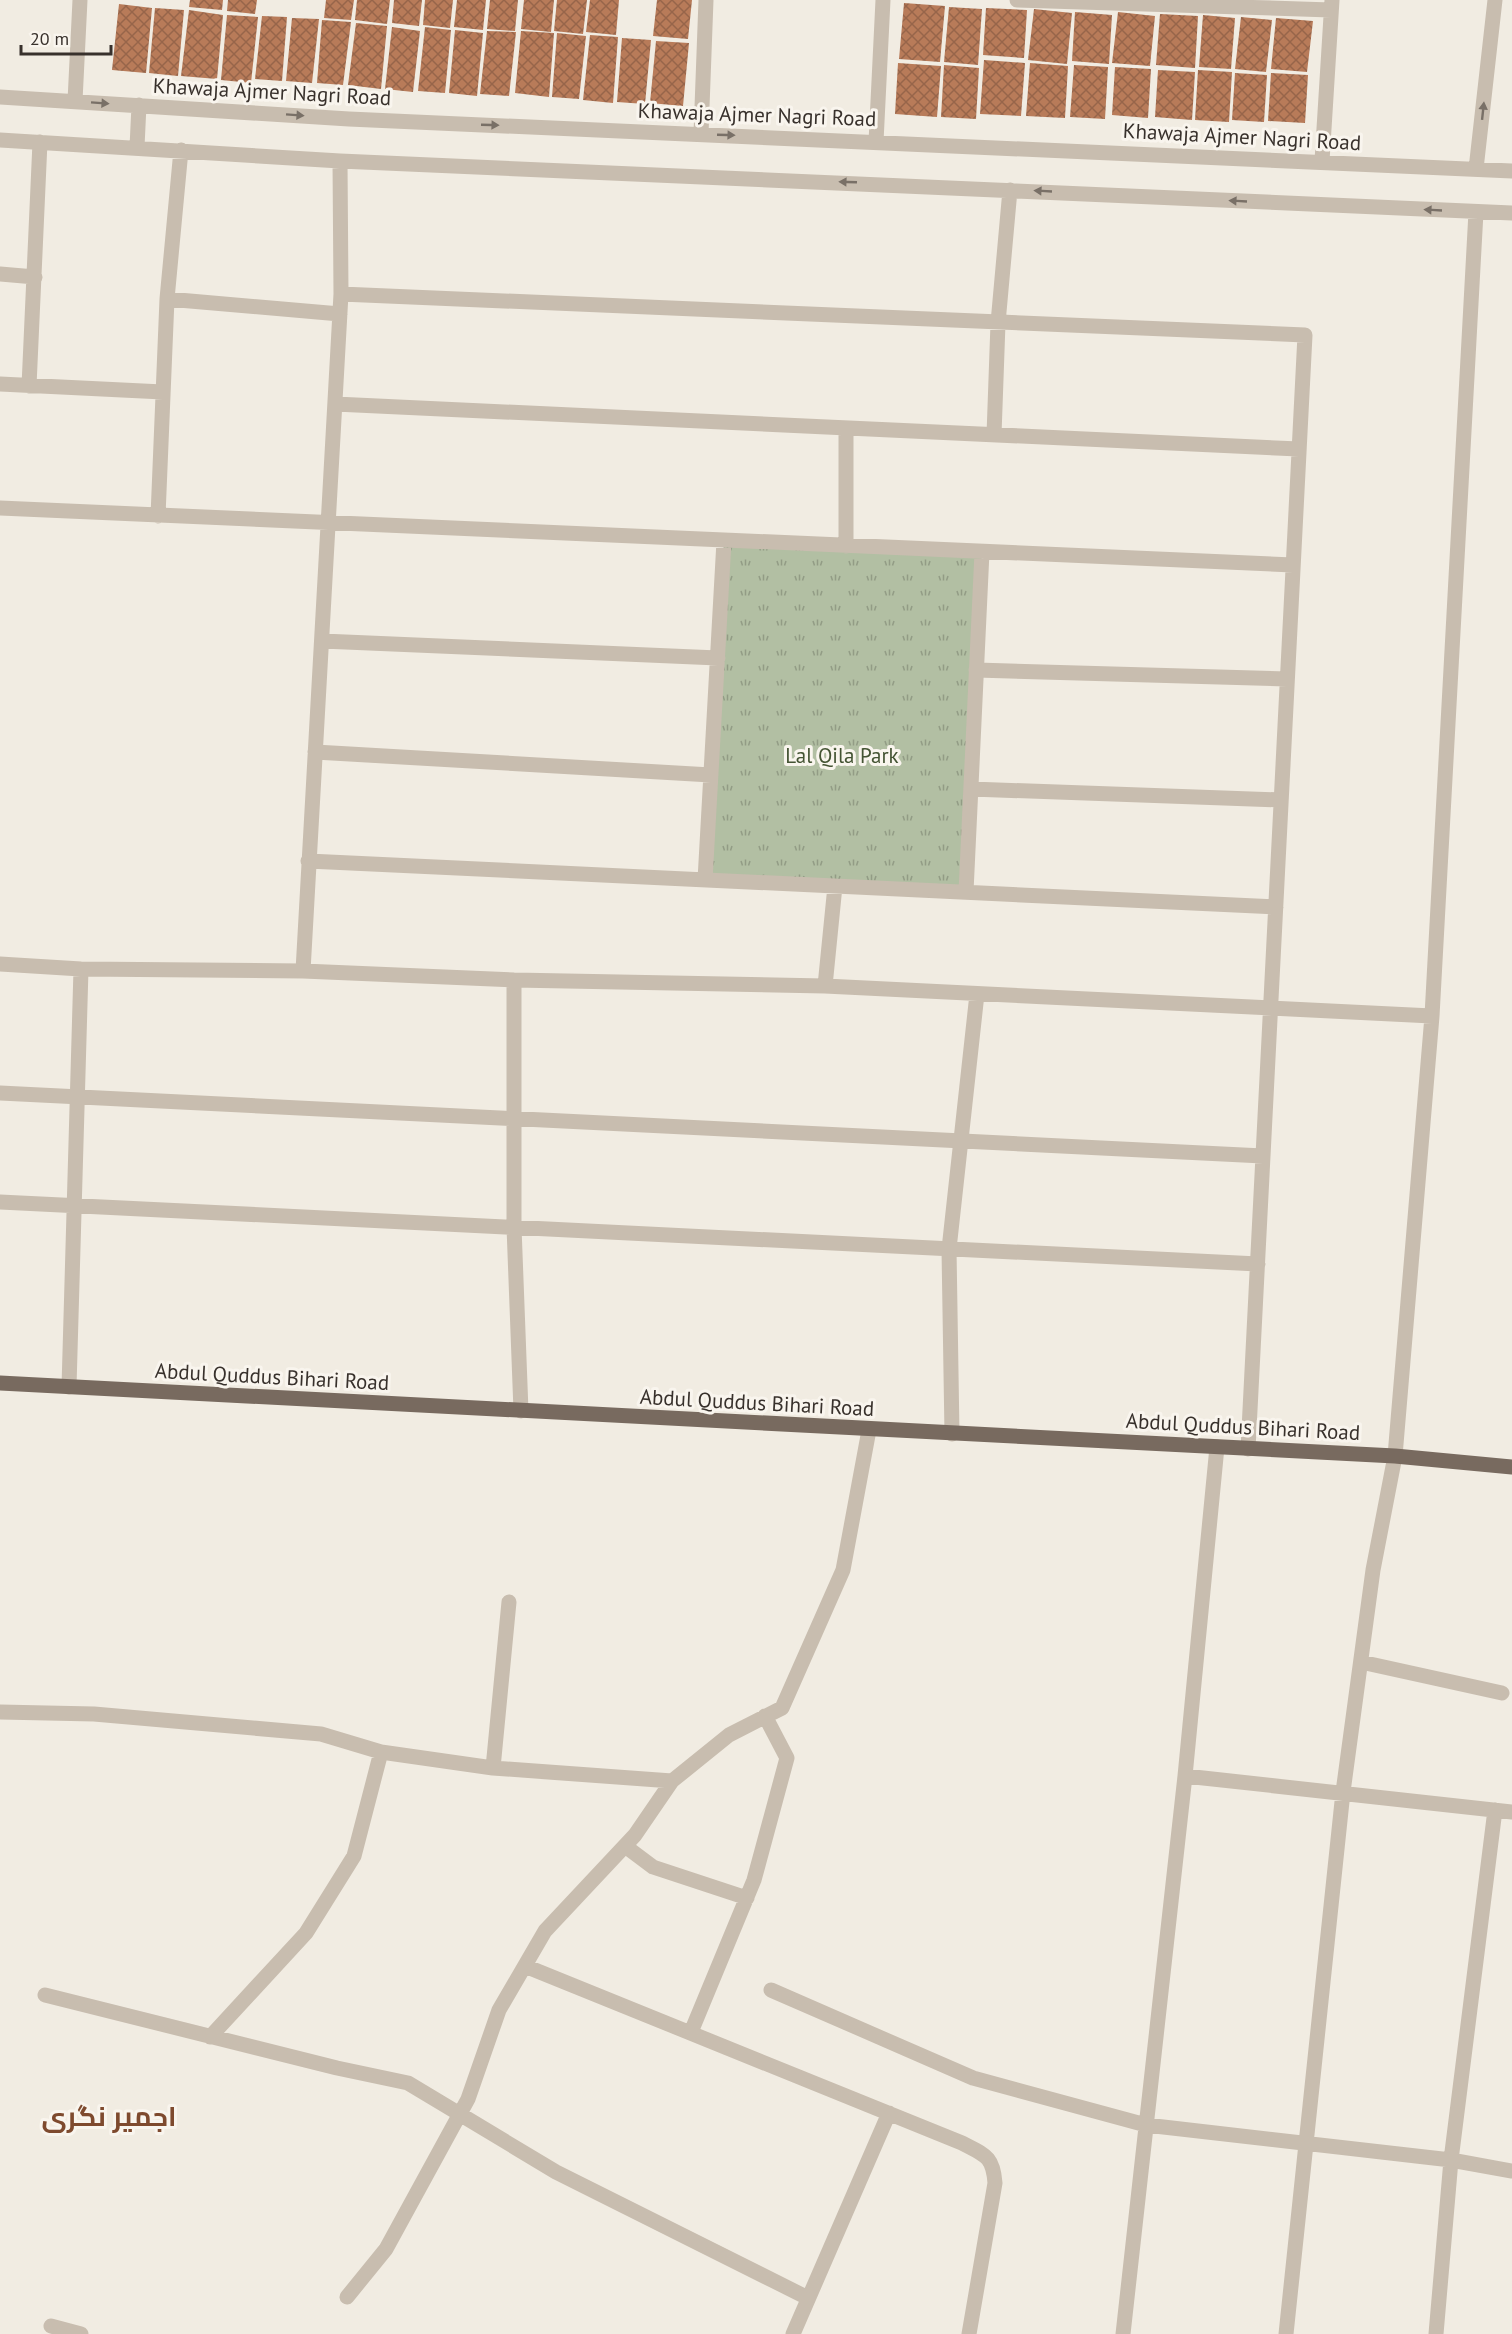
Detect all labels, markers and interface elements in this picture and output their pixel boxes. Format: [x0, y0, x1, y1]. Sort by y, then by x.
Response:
scale bar [21, 18, 111, 56]
text: 20 m [30, 27, 69, 50]
street label: Khawaja Ajmer Nagri Road [152, 72, 392, 111]
street label: Khawaja Ajmer Nagri Road [637, 97, 877, 132]
one-way arrow [91, 98, 110, 108]
one-way arrow [1478, 102, 1487, 121]
one-way arrow [285, 111, 304, 120]
street label: Khawaja Ajmer Nagri Road [1122, 117, 1362, 156]
one-way arrow [480, 120, 499, 129]
one-way arrow [717, 131, 736, 140]
one-way arrow [839, 177, 858, 186]
one-way arrow [1034, 187, 1053, 196]
one-way arrow [1228, 196, 1247, 205]
one-way arrow [1423, 206, 1442, 215]
park label: Lal Qila Park [785, 742, 899, 769]
street label: Abdul Quddus Bihari Road [154, 1357, 390, 1396]
street label: Abdul Quddus Bihari Road [639, 1383, 875, 1422]
street label: Abdul Quddus Bihari Road [1125, 1407, 1361, 1446]
district label: اجمیر نگری [41, 2099, 177, 2133]

